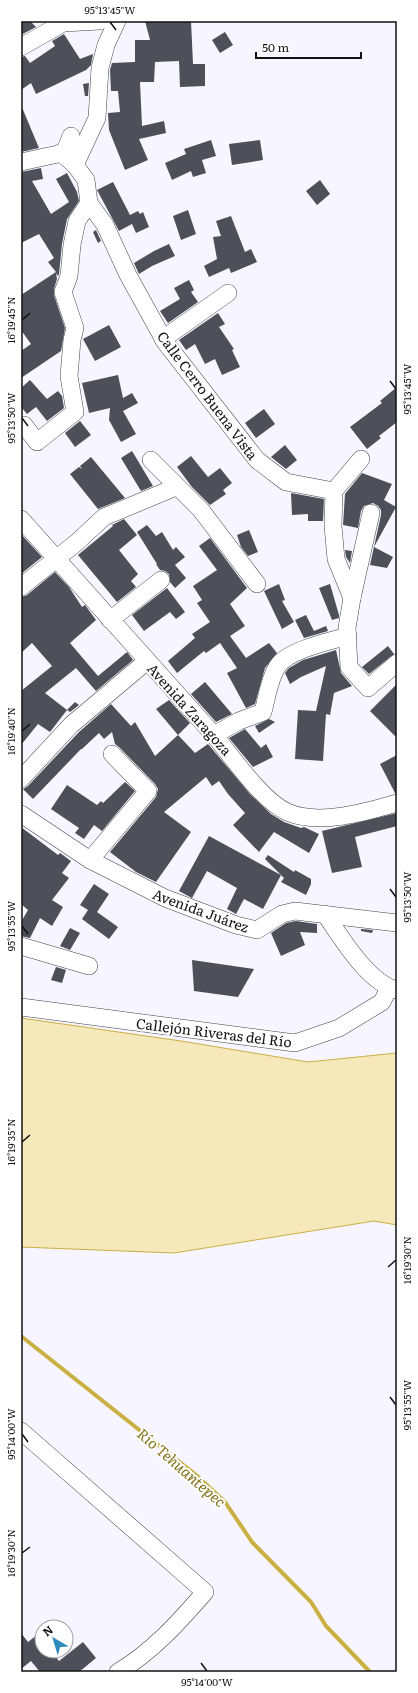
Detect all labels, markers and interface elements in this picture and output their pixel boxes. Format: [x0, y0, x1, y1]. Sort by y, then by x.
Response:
text: 95°13'45"W [85, 2, 135, 17]
scale bar [256, 34, 361, 60]
text: 50 m [262, 38, 289, 56]
text: 16°19'45"N [3, 296, 18, 344]
street label: Calle Cerro Buena Vista [153, 327, 263, 464]
text: 95°13'45"W [399, 364, 414, 414]
text: 95°13'50"W [3, 392, 18, 444]
street label: Avenida Zaragoza [143, 659, 237, 760]
text: 16°19'40"N [3, 707, 18, 755]
text: 95°13'50"W [399, 871, 414, 923]
street label: Avenida Juárez [150, 883, 252, 937]
text: 95°13'55"W [3, 901, 18, 951]
street label: Callejón Riveras del Río [135, 1013, 293, 1051]
text: 16°19'35"N [3, 1118, 18, 1166]
text: 16°19'30"N [399, 1236, 414, 1284]
text: 95°13'55"W [399, 1380, 414, 1430]
text: 95°14'00"W [3, 1408, 18, 1460]
water label: Río Tehuantepec [132, 1422, 232, 1512]
text: 16°19'30"N [3, 1529, 18, 1577]
north arrow [34, 1619, 74, 1659]
text: N [39, 1621, 56, 1639]
text: 95°14'00"W [181, 1674, 233, 1689]

